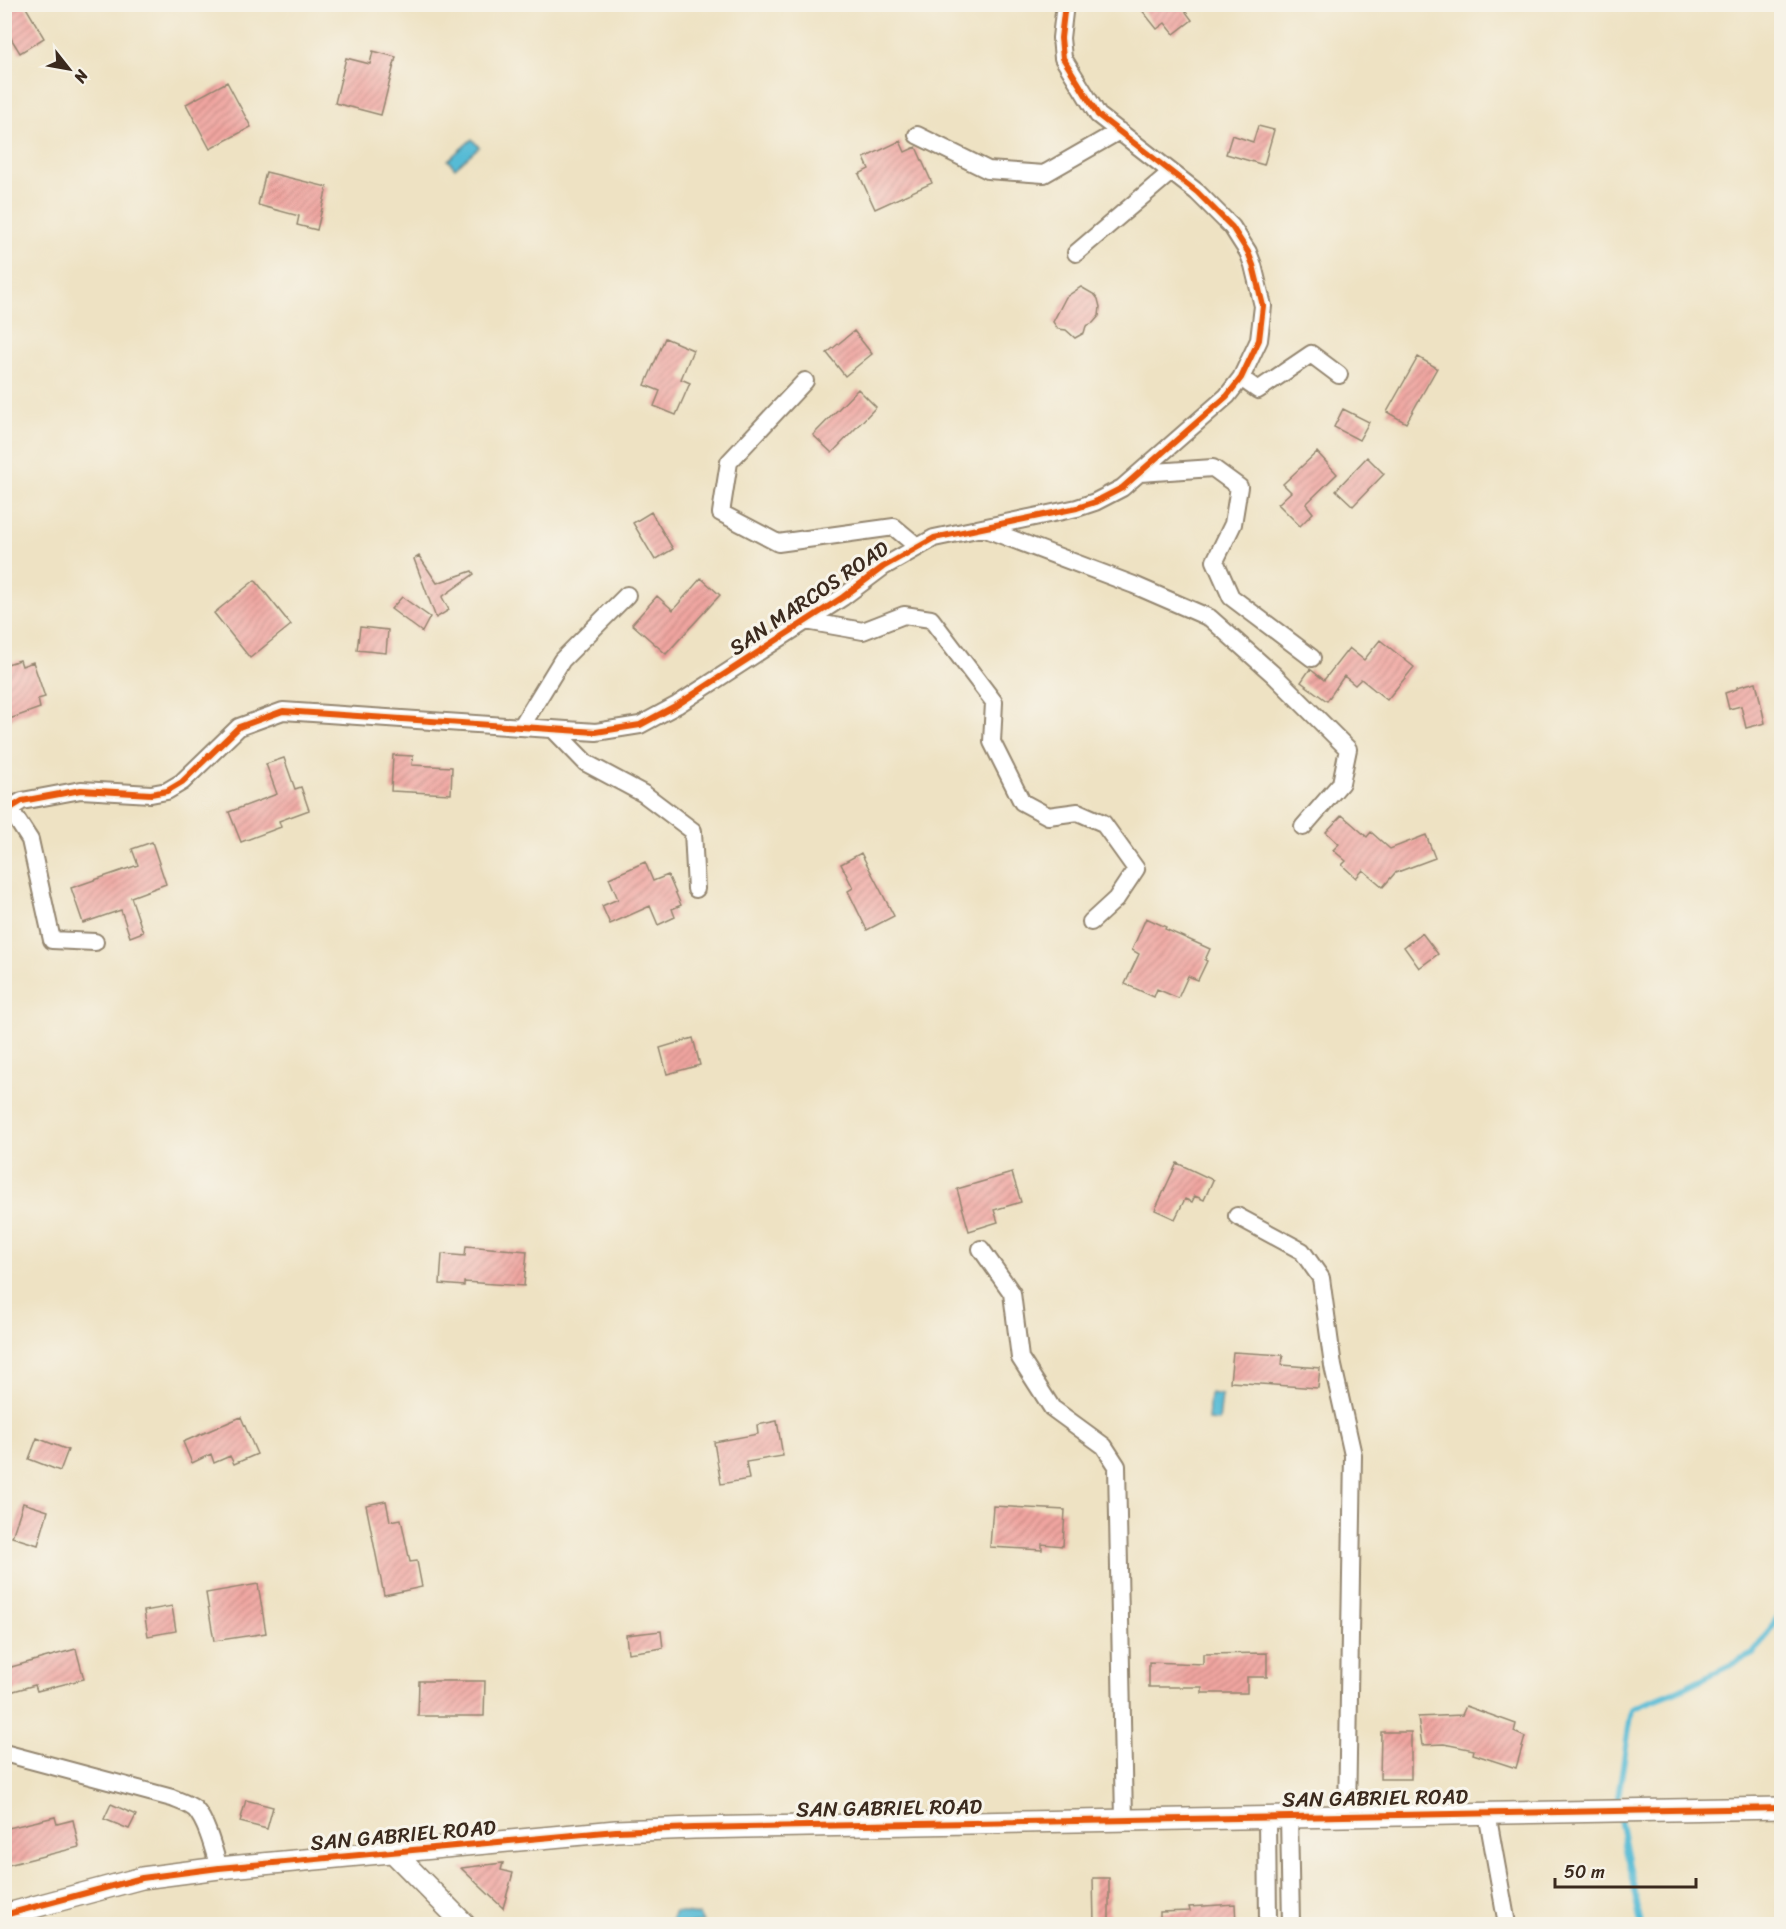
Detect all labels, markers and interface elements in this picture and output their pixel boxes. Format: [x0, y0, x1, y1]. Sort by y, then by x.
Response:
north arrow [39, 39, 99, 99]
text: N [66, 63, 97, 89]
street label: SAN MARCOS ROAD [721, 530, 897, 666]
street label: SAN GABRIEL ROAD [1282, 1777, 1469, 1819]
street label: SAN GABRIEL ROAD [796, 1787, 983, 1829]
street label: SAN GABRIEL ROAD [309, 1808, 498, 1862]
scale bar [1555, 1851, 1696, 1889]
text: 50 m [1564, 1856, 1605, 1888]

